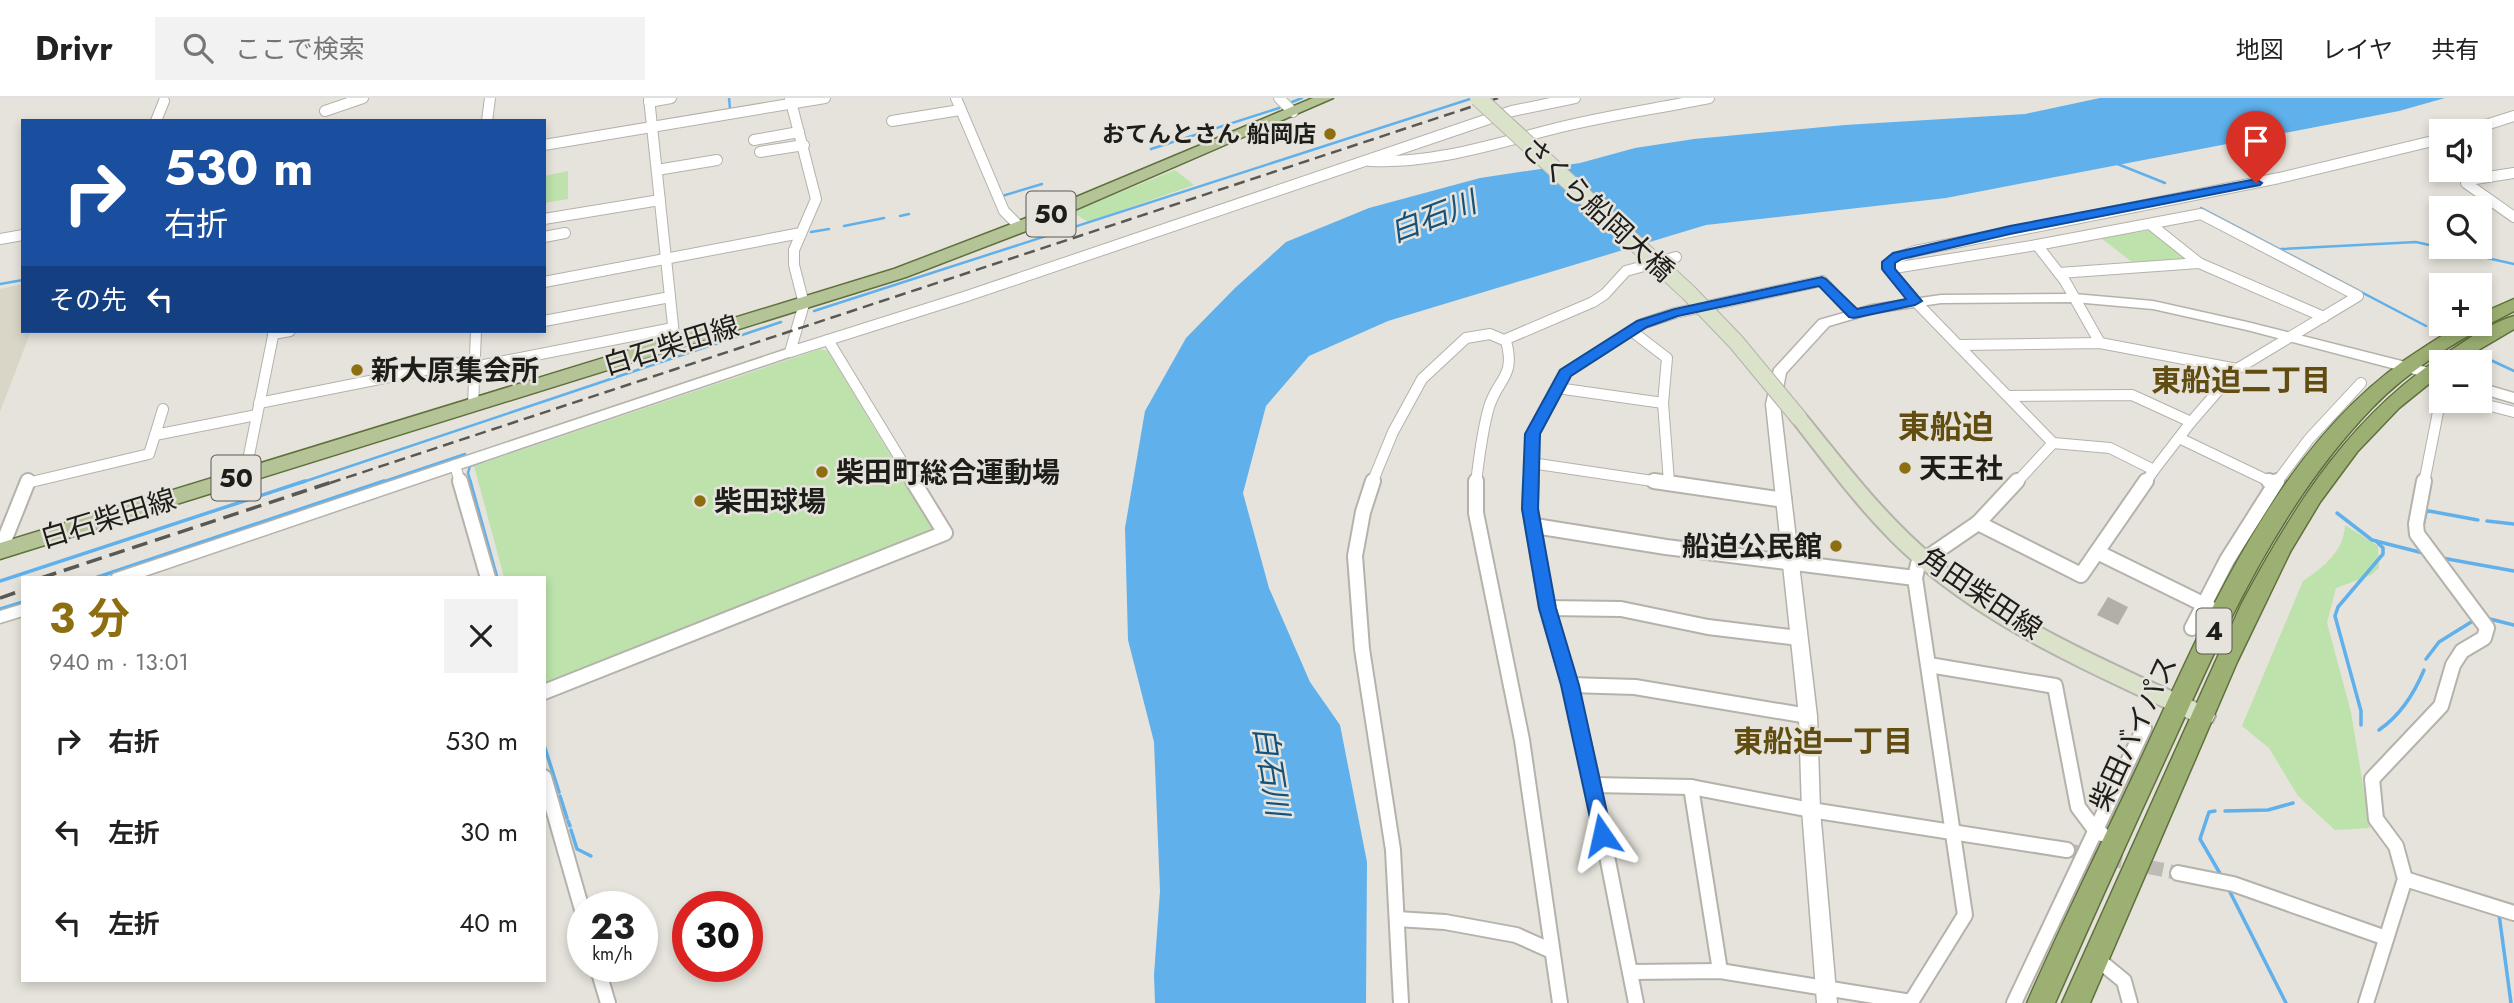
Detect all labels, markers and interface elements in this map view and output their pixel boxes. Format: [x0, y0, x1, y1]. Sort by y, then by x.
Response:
search box [155, 17, 645, 80]
text: Drivr [35, 25, 113, 72]
icon: search [179, 29, 217, 67]
text: ここで検索 [235, 30, 365, 68]
text: 地図 [2236, 32, 2284, 67]
text: レイヤ [2322, 32, 2393, 67]
text: 共有 [2431, 32, 2479, 67]
pin [2226, 111, 2286, 183]
place label: おてんとさん 船岡店 [1102, 117, 1316, 151]
map controls [2429, 119, 2492, 413]
button: sound [2429, 119, 2492, 182]
icon: arrive [2237, 122, 2275, 160]
marker: おてんとさん 船岡店 [1322, 126, 1338, 142]
street label: さくら船岡大橋 [1512, 128, 1683, 291]
text: 530 m [164, 133, 313, 203]
icon: right [49, 147, 140, 238]
water label: 白石川 [1383, 179, 1485, 253]
road number: 50 [1026, 192, 1076, 237]
button: search [2429, 196, 2492, 259]
text: 右折 [164, 201, 228, 247]
button: + [2429, 273, 2492, 336]
icon: left [141, 280, 179, 318]
text: その先 [49, 281, 127, 319]
street label: 白石柴田線 [598, 305, 744, 386]
place label: 新大原集会所 [371, 350, 539, 391]
button: − [2429, 350, 2492, 413]
district label: 東船迫二丁目 [2151, 359, 2331, 402]
marker: 新大原集会所 [349, 362, 365, 378]
district label: 東船迫 [1898, 404, 1994, 450]
place label: 天王社 [1919, 448, 2003, 489]
place label: 柴田町総合運動場 [836, 452, 1060, 493]
road number: 50 [212, 456, 260, 500]
marker: 天王社 [1897, 460, 1913, 476]
marker: 柴田町総合運動場 [814, 464, 830, 480]
street label: 白石柴田線 [35, 478, 181, 559]
place label: 柴田球場 [714, 481, 826, 522]
marker: 柴田球場 [692, 493, 708, 509]
place label: 船迫公民館 [1682, 526, 1822, 567]
street label: 角田柴田線 [1911, 537, 2050, 650]
marker: 船迫公民館 [1828, 538, 1844, 554]
text: 3 分 [49, 588, 130, 649]
button: close [444, 599, 518, 673]
road number: 4 [2196, 608, 2232, 653]
text: 940 m · 13:01 [49, 645, 189, 679]
street label: 柴田バイパス [2079, 649, 2187, 818]
district label: 東船迫一丁目 [1733, 720, 1913, 763]
icon: right [49, 722, 87, 760]
text: 530 m [445, 722, 518, 760]
text: 右折 [108, 723, 160, 761]
water label: 白石川 [1243, 723, 1300, 822]
position arrow [1565, 798, 1639, 872]
icon: left [49, 813, 87, 851]
text: 30 m [460, 813, 518, 851]
text: 左折 [108, 814, 160, 852]
speed limit sign: 30 [672, 891, 763, 982]
text: 23 [590, 902, 635, 952]
icon: left [49, 904, 87, 942]
text: 40 m [459, 904, 518, 942]
text: 左折 [108, 905, 160, 943]
text: km/h [592, 941, 633, 967]

